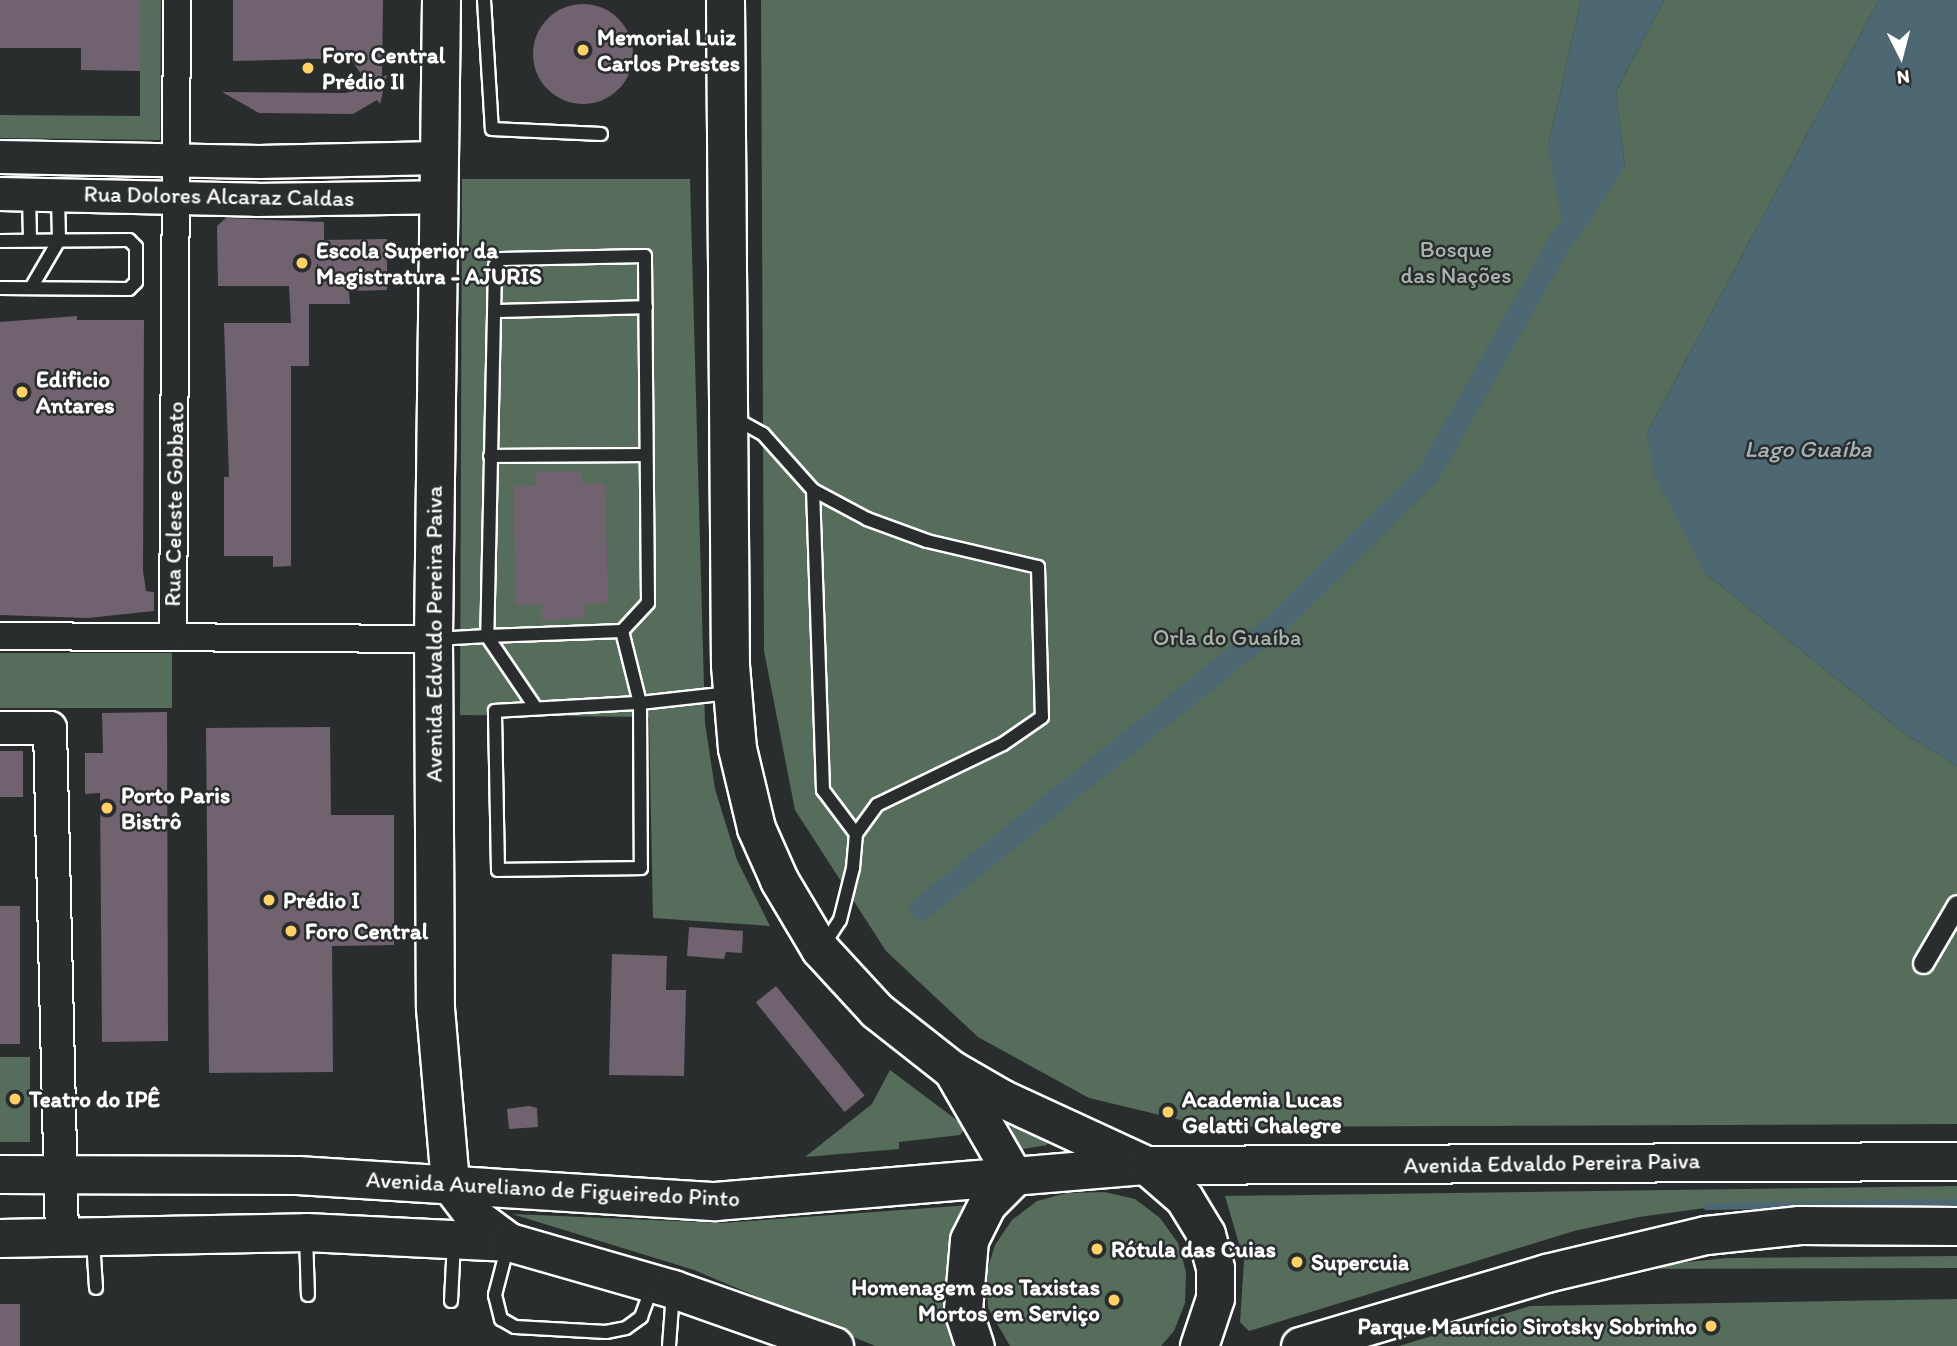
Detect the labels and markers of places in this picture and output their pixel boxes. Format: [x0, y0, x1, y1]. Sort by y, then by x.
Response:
place label: Memorial Luiz Carlos Prestes [597, 23, 740, 77]
place label: Foro Central Prédio II [322, 41, 445, 95]
marker: Memorial Luiz Carlos Prestes [575, 42, 591, 58]
marker: Foro Central Prédio II [300, 60, 316, 76]
place label: Escola Superior da Magistratura - AJURIS [316, 236, 542, 290]
marker: Escola Superior da Magistratura - AJURIS [294, 255, 310, 271]
place label: Edificio Antares [36, 365, 115, 419]
marker: Edificio Antares [14, 384, 30, 400]
place label: Porto Paris Bistrô [121, 781, 229, 835]
marker: Porto Paris Bistrô [99, 800, 115, 816]
place label: Prédio I [283, 886, 360, 914]
marker: Prédio I [261, 892, 277, 908]
place label: Foro Central [305, 917, 428, 945]
marker: Foro Central [283, 923, 299, 939]
place label: Teatro do IPÊ [29, 1085, 160, 1113]
place label: Academia Lucas Gelatti Chalegre [1182, 1085, 1343, 1139]
marker: Teatro do IPÊ [7, 1091, 23, 1107]
marker: Academia Lucas Gelatti Chalegre [1160, 1104, 1176, 1120]
place label: Rótula das Cuias [1111, 1235, 1276, 1263]
marker: Rótula das Cuias [1089, 1241, 1105, 1257]
place label: Supercuia [1311, 1248, 1409, 1276]
marker: Supercuia [1289, 1254, 1305, 1270]
place label: Homenagem aos Taxistas Mortos em Serviço [851, 1273, 1100, 1327]
marker: Homenagem aos Taxistas Mortos em Serviço [1106, 1292, 1122, 1308]
place label: Parque Maurício Sirotsky Sobrinho [1357, 1312, 1697, 1340]
marker: Parque Maurício Sirotsky Sobrinho [1703, 1318, 1719, 1334]

